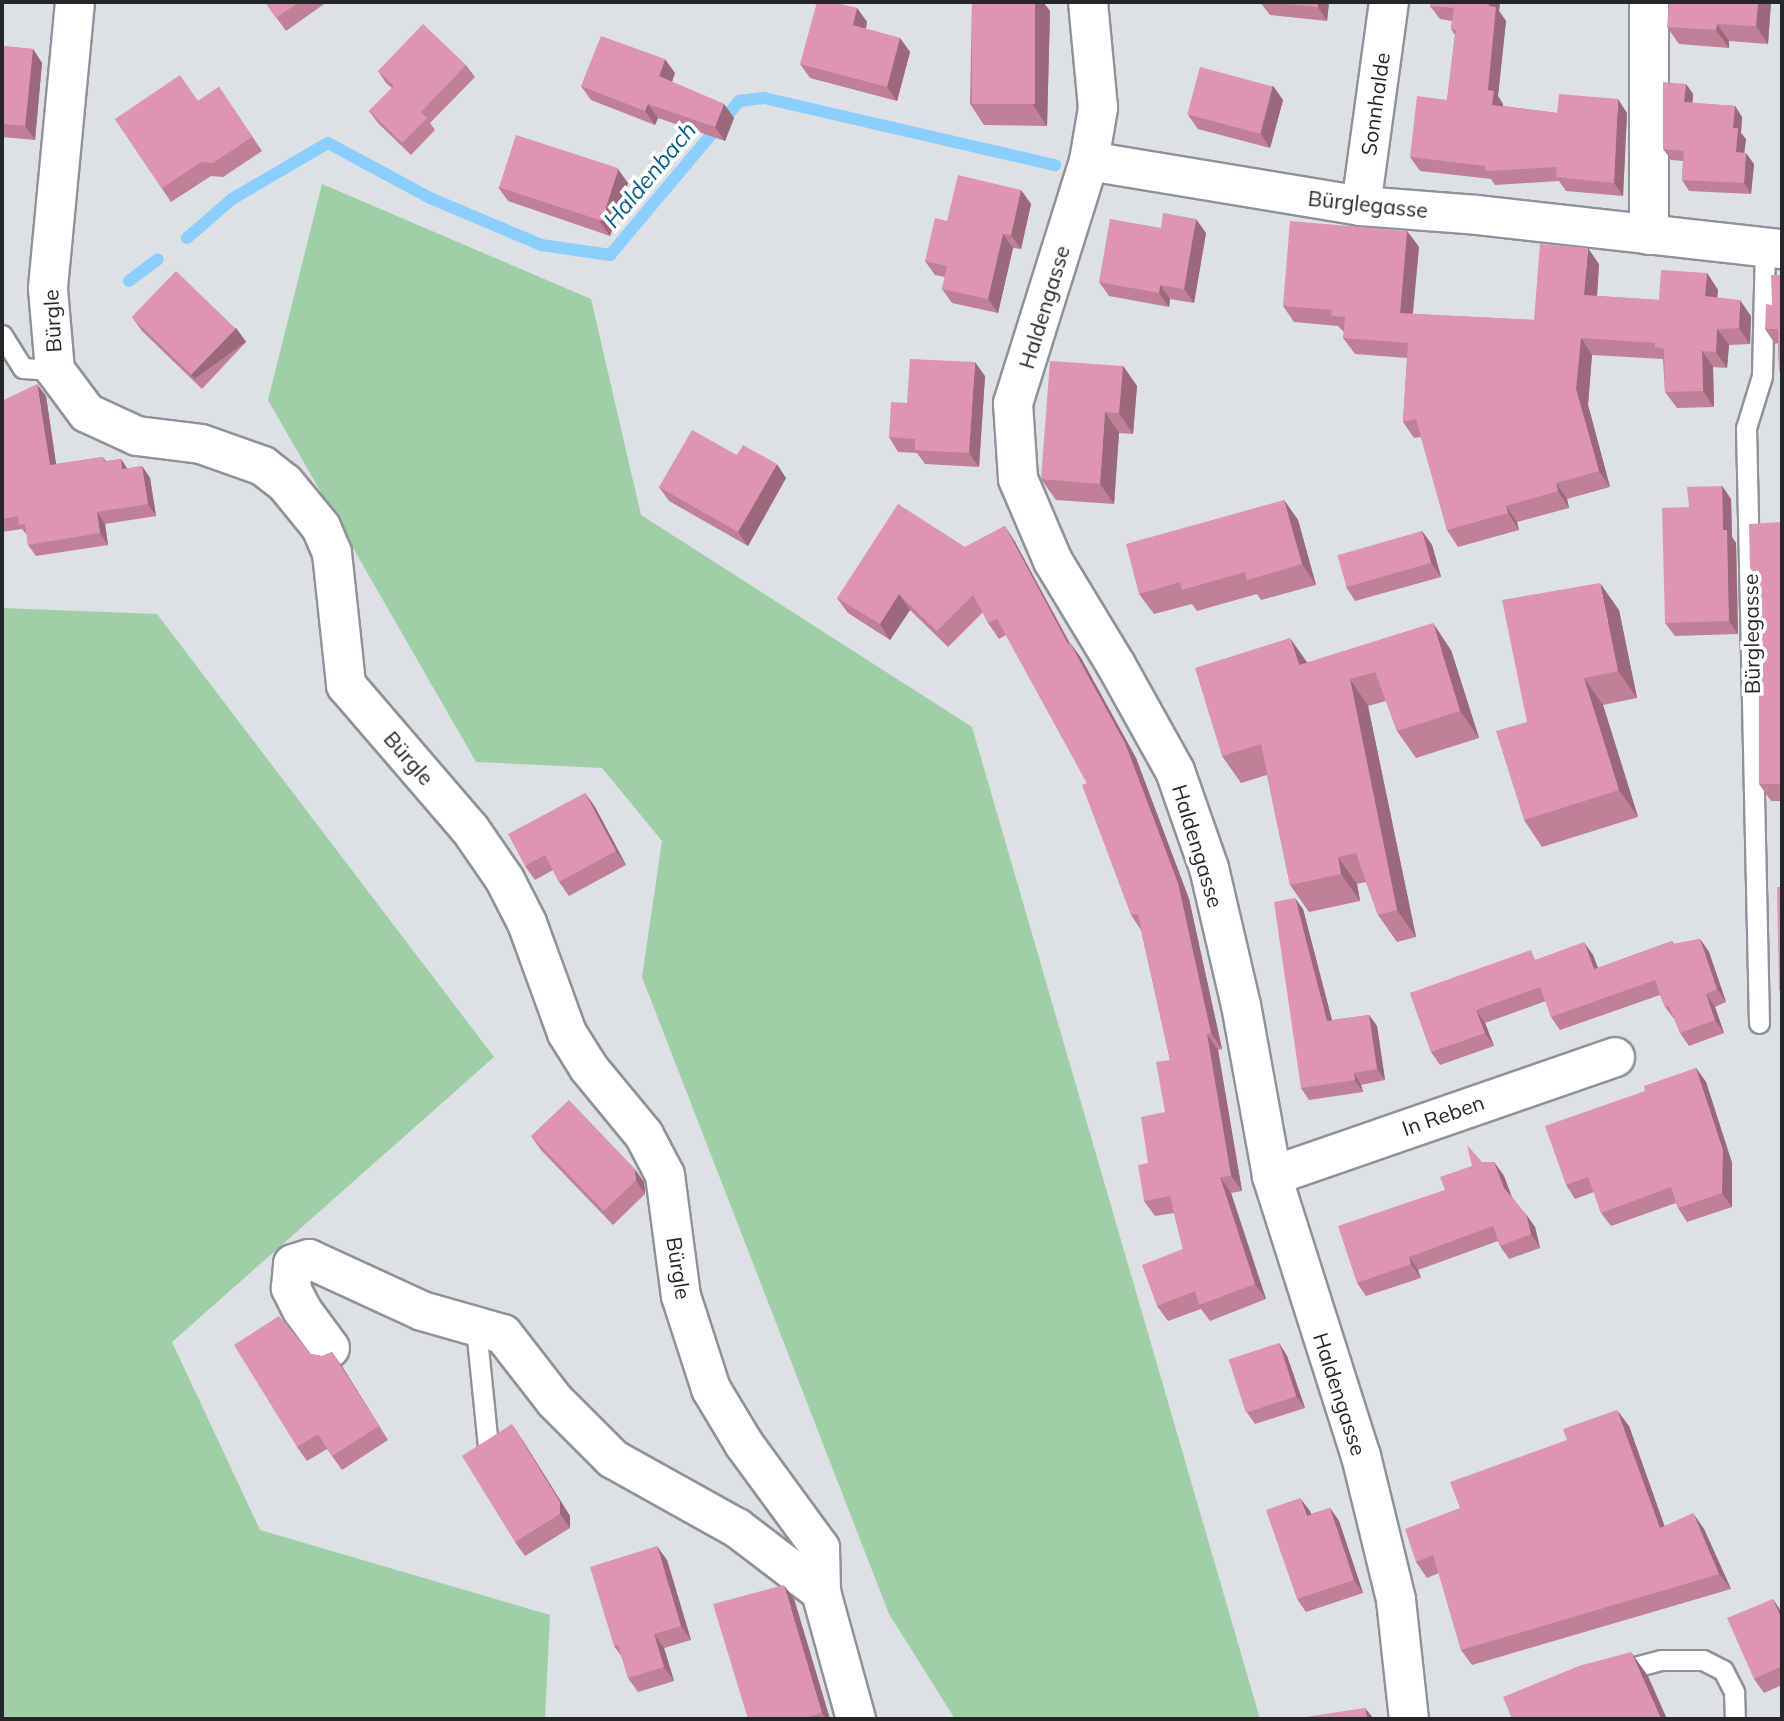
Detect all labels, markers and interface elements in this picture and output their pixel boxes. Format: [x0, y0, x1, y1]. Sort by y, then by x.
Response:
street label: Sonnhalde [1355, 51, 1395, 157]
water label: Haldenbach [598, 117, 702, 233]
street label: Bürglegasse [1307, 185, 1429, 223]
street label: Haldengasse [1013, 242, 1075, 372]
street label: Bürgle [38, 289, 66, 353]
street label: Bürglegasse [1737, 574, 1765, 694]
street label: Bürgle [379, 726, 439, 790]
street label: Haldengasse [1167, 781, 1229, 911]
street label: In Reben [1399, 1089, 1487, 1141]
street label: Bürgle [662, 1235, 696, 1301]
street label: Haldengasse [1308, 1329, 1372, 1459]

